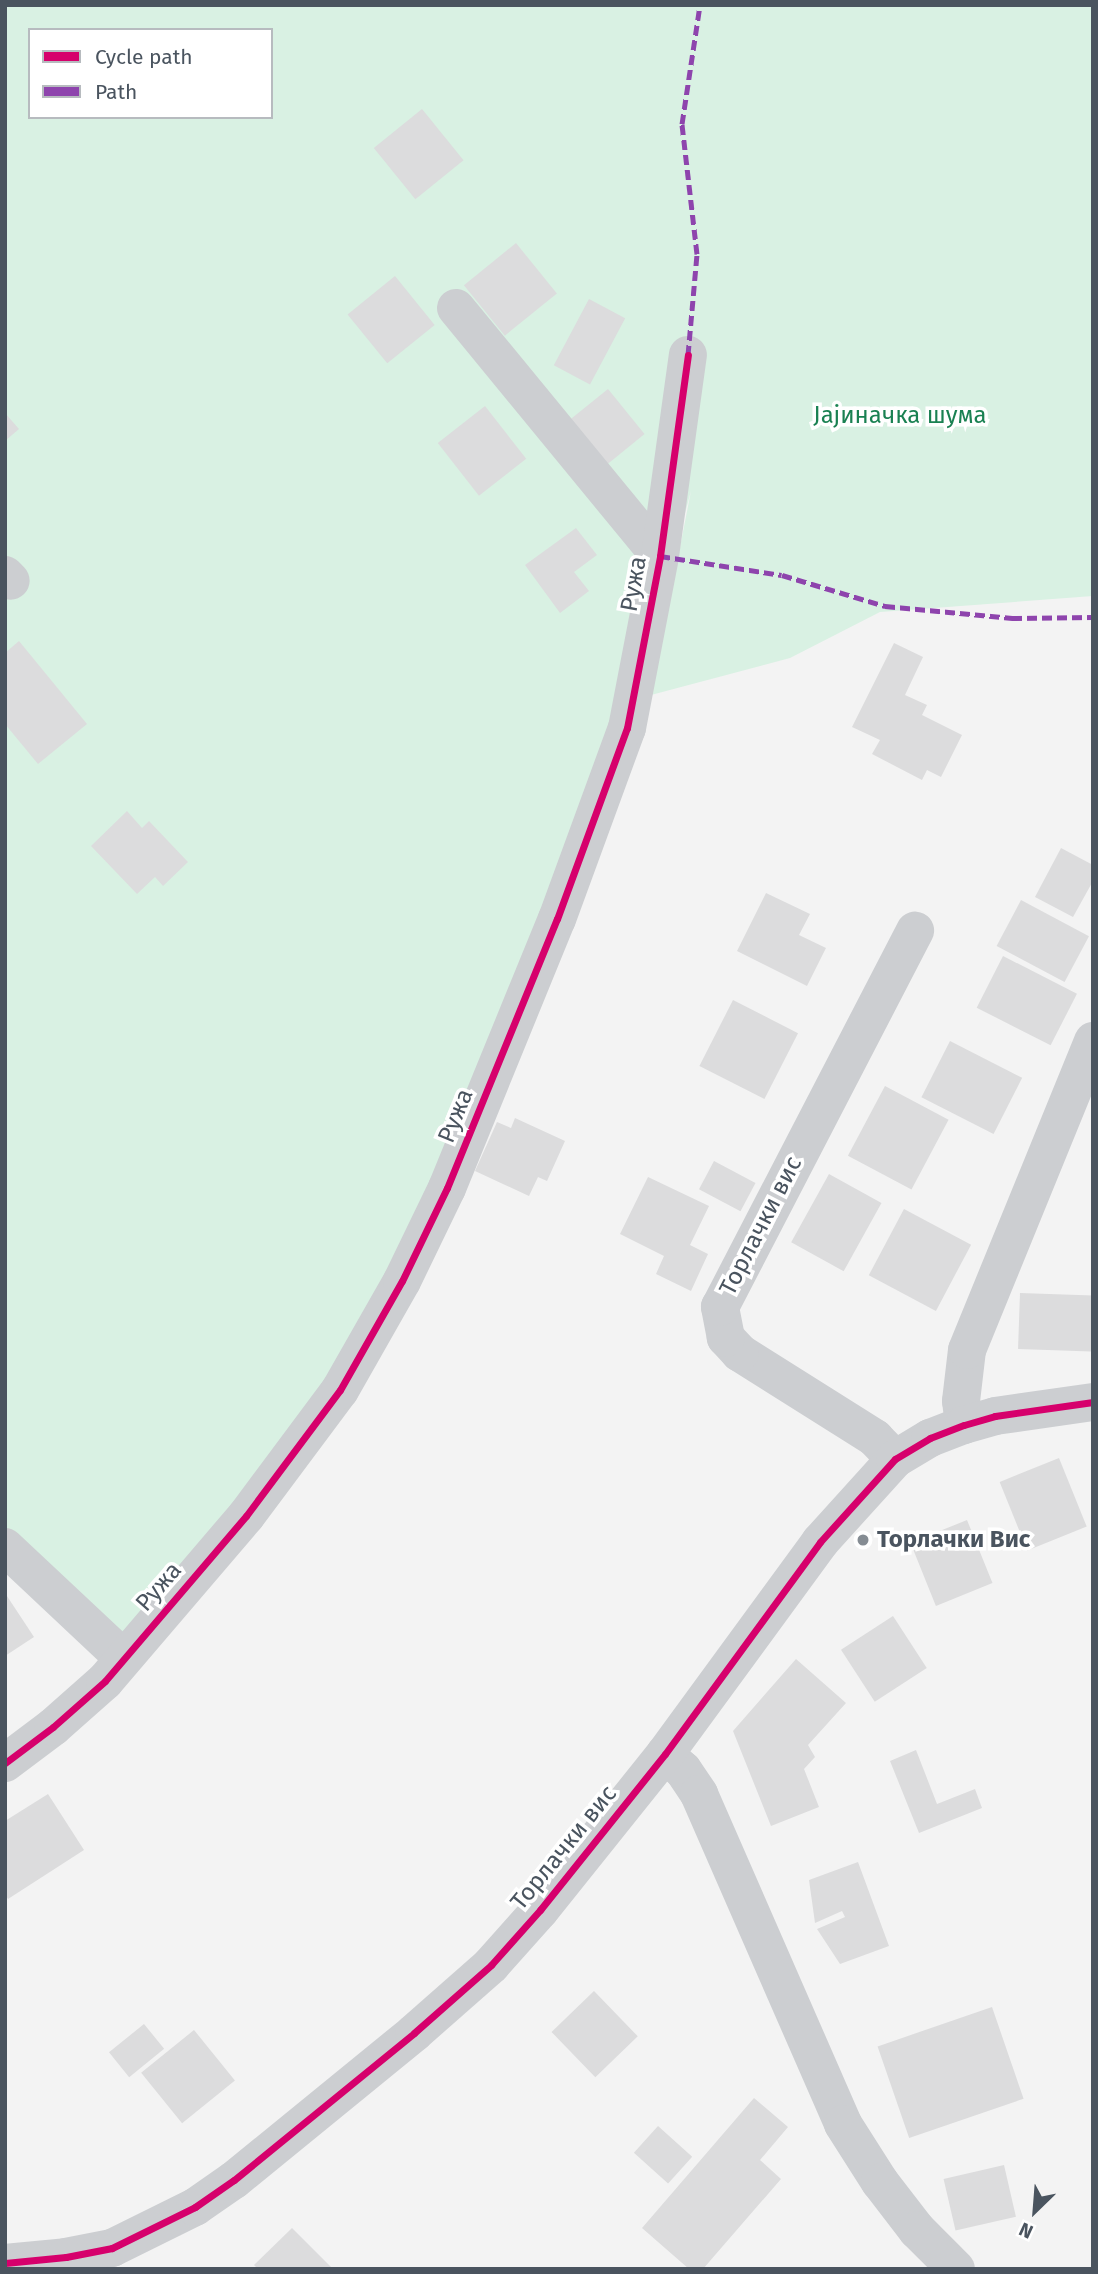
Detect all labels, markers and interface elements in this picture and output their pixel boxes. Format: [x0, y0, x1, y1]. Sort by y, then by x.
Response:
legend [28, 28, 273, 119]
text: Cycle path [95, 44, 193, 70]
text: Path [95, 79, 137, 105]
park label: Јајиначка шума [813, 402, 987, 430]
street label: Ружа [615, 554, 653, 614]
street label: Ружа [432, 1085, 480, 1147]
street label: Торлачки вис [714, 1152, 808, 1300]
place label: Торлачки Вис [877, 1526, 1030, 1554]
marker: Торлачки Вис [855, 1532, 871, 1548]
street label: Ружа [130, 1557, 188, 1617]
street label: Торлачки вис [505, 1780, 623, 1916]
north arrow [1000, 2176, 1070, 2246]
text: N [1015, 2217, 1036, 2244]

